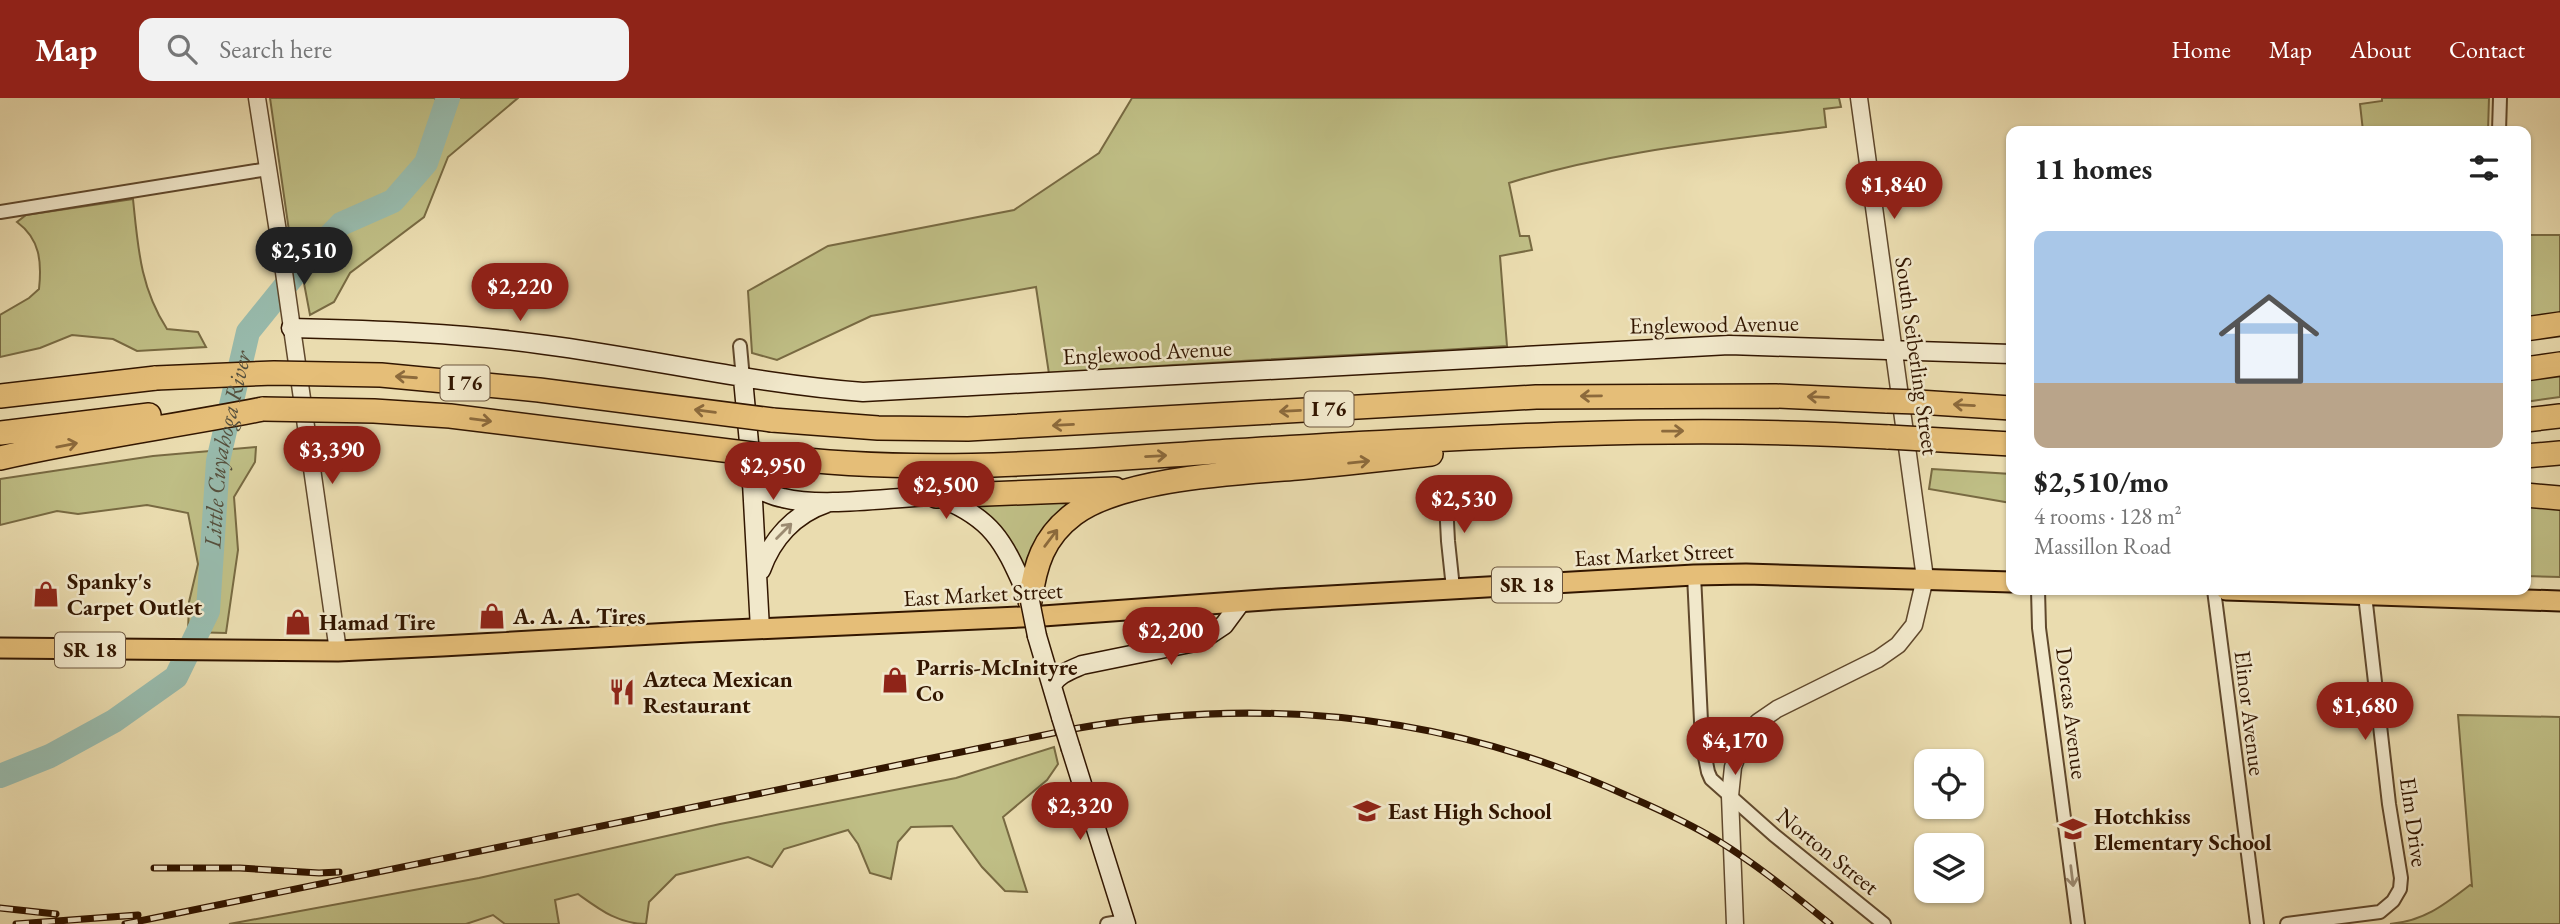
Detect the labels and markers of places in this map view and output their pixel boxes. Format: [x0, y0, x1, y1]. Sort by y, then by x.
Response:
pin: $1,840 [1837, 162, 1951, 221]
pin: $2,510 [247, 228, 361, 287]
pin: $2,220 [463, 264, 577, 323]
pin: $3,390 [275, 426, 389, 486]
pin: $2,950 [716, 442, 830, 502]
pin: $2,500 [889, 462, 1003, 521]
pin: $2,530 [1407, 476, 1521, 535]
place label: Spanky's Carpet Outlet [67, 566, 203, 622]
shop icon: Spanky's Carpet Outlet [31, 579, 61, 609]
shop icon: A. A. A. Tires [477, 601, 507, 631]
place label: A. A. A. Tires [512, 601, 646, 631]
shop icon: Hamad Tire [283, 607, 313, 637]
place label: Hamad Tire [319, 607, 436, 637]
pin: $2,200 [1114, 608, 1228, 667]
place label: Parris-McInityre Co [916, 652, 1078, 708]
place label: Azteca Mexican Restaurant [642, 664, 793, 720]
shop icon: Parris-McInityre Co [880, 665, 910, 695]
restaurant icon: Azteca Mexican Restaurant [607, 677, 637, 707]
pin: $1,680 [2308, 682, 2422, 742]
pin: $4,170 [1678, 718, 1792, 777]
pin: $2,320 [1023, 782, 1137, 842]
school or university icon: East High School [1352, 796, 1382, 826]
place label: East High School [1388, 796, 1552, 826]
place label: Hotchkiss Elementary School [2094, 801, 2272, 857]
school or university icon: Hotchkiss Elementary School [2058, 814, 2088, 844]

